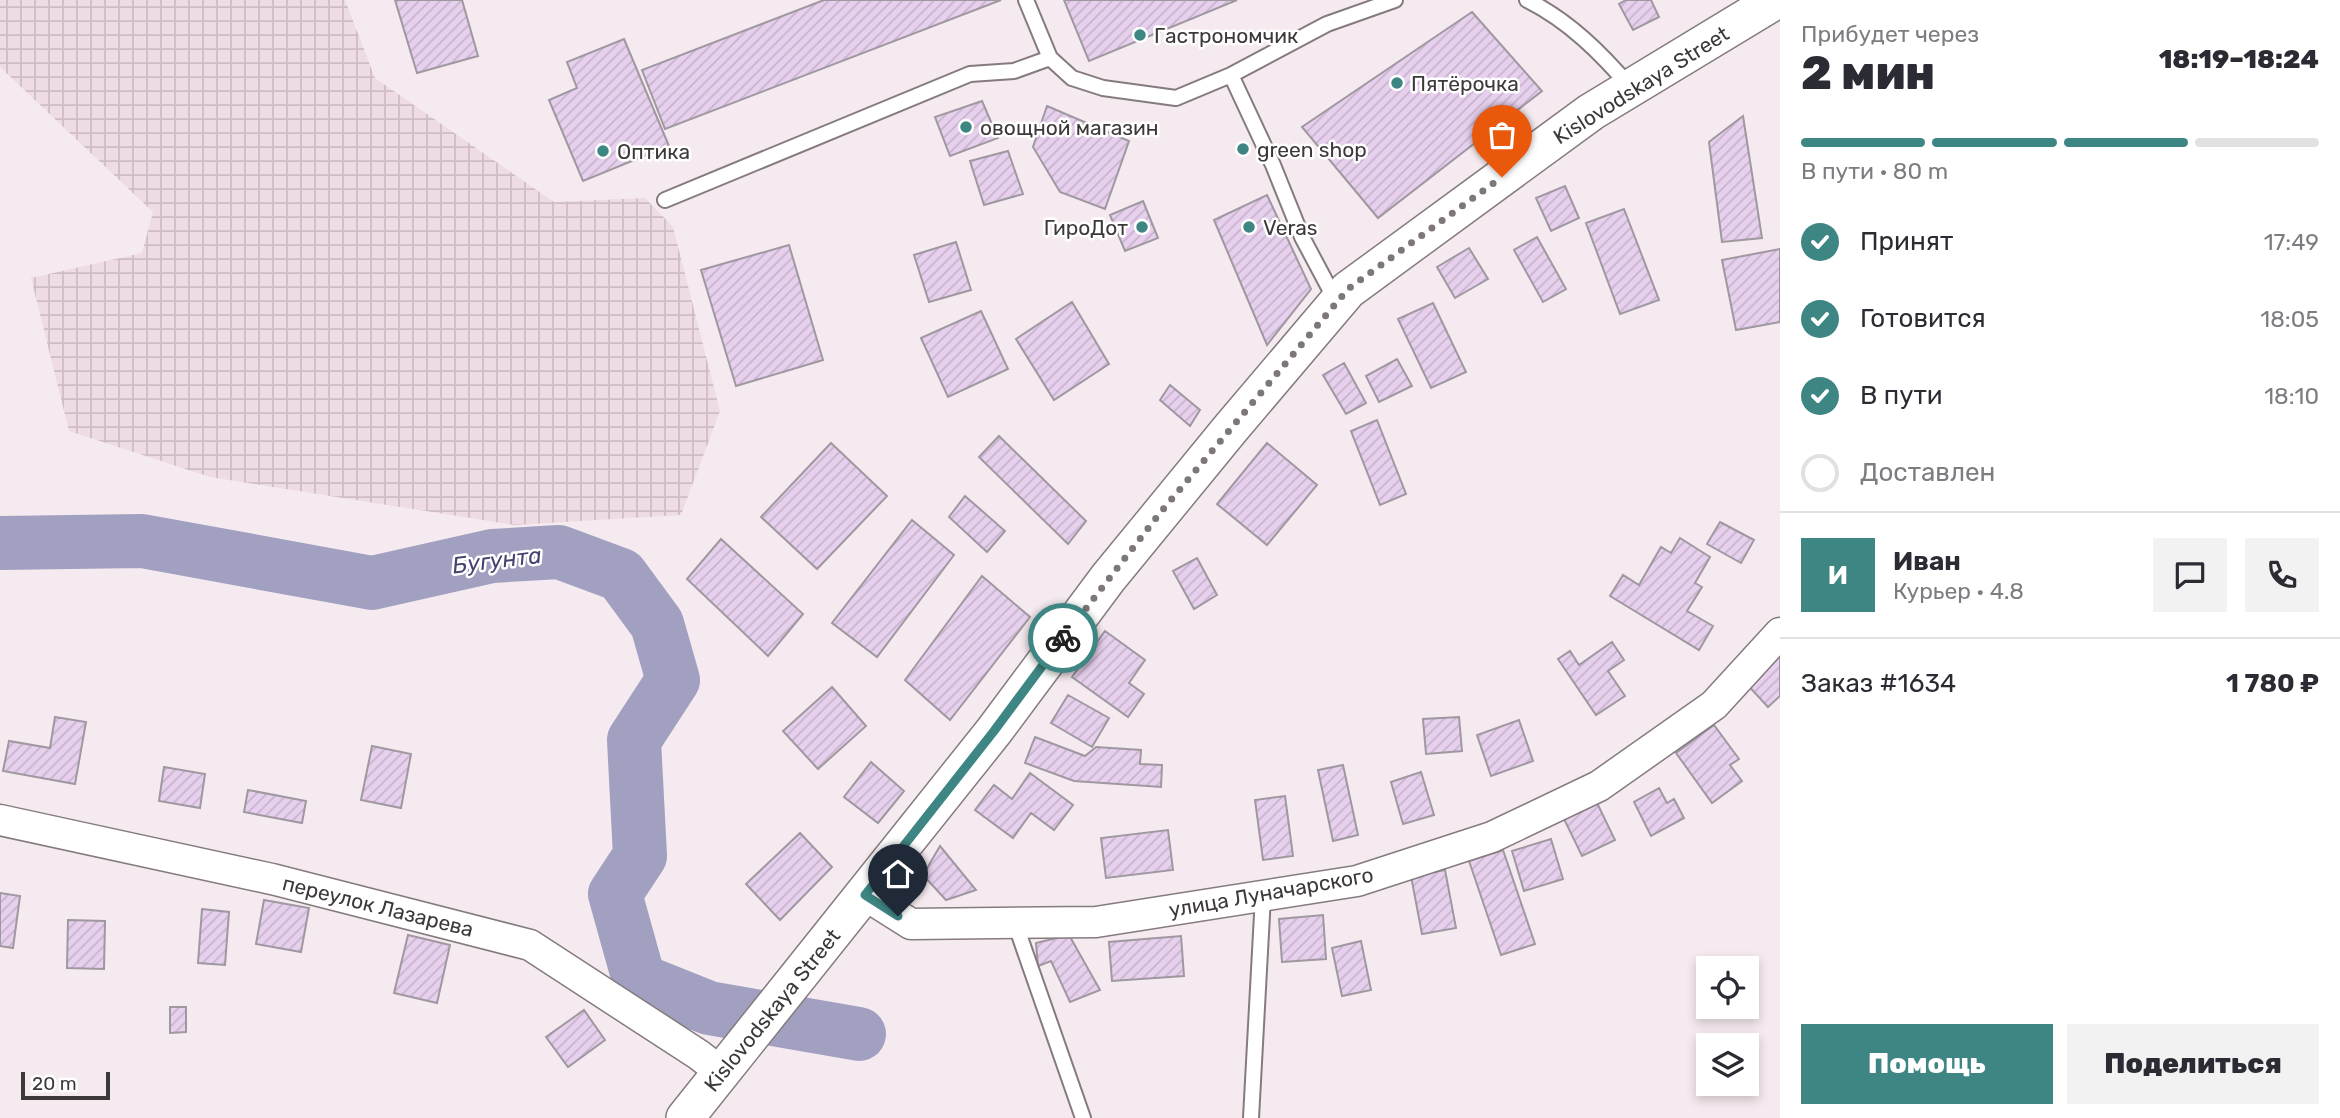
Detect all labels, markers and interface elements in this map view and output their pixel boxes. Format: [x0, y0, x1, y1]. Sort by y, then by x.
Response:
text: Прибудет через [1801, 20, 1979, 48]
street label: Kislovodskaya Street [1549, 21, 1733, 149]
place label: Гастрономчик [1154, 23, 1298, 48]
marker: Гастрономчик [1132, 27, 1148, 43]
text: 18:19–18:24 [2159, 44, 2319, 75]
text: 2 мин [1801, 46, 1935, 101]
place label: Пятёрочка [1411, 71, 1519, 96]
marker: Пятёрочка [1389, 75, 1405, 91]
pin [1472, 105, 1532, 177]
place label: овощной магазин [980, 115, 1159, 140]
icon: bag [1483, 116, 1521, 154]
marker: овощной магазин [958, 119, 974, 135]
place label: green shop [1257, 137, 1367, 162]
place label: Оптика [617, 139, 690, 164]
marker: green shop [1235, 141, 1251, 157]
marker: Оптика [595, 143, 611, 159]
text: В пути · 80 m [1801, 157, 1948, 185]
place label: ГироДот [1044, 215, 1128, 240]
place label: Veras [1263, 215, 1318, 240]
marker: ГироДот [1134, 219, 1150, 235]
marker: Veras [1241, 219, 1257, 235]
icon: check [1801, 223, 1839, 261]
text: Принят [1860, 226, 1953, 257]
text: 17:49 [2264, 228, 2319, 256]
icon: check [1801, 300, 1839, 338]
text: Готовится [1860, 303, 1986, 334]
text: 18:05 [2260, 305, 2319, 333]
icon: check [1801, 377, 1839, 415]
text: В пути [1860, 380, 1943, 411]
text: 18:10 [2264, 382, 2319, 410]
text: Доставлен [1860, 457, 1995, 488]
button: chat [2153, 538, 2227, 612]
button: phone [2245, 538, 2319, 612]
water label: Бугунта [451, 541, 543, 579]
text: Иван [1893, 546, 1961, 577]
text: И [1828, 560, 1848, 591]
text: Курьер · 4.8 [1893, 577, 2024, 605]
courier [1028, 603, 1098, 673]
icon: bike [1044, 619, 1082, 657]
text: Заказ #1634 [1801, 668, 1956, 699]
text: 1 780 ₽ [2226, 668, 2319, 699]
pin [868, 844, 928, 916]
icon: home [879, 855, 917, 893]
street label: улица Луначарского [1167, 862, 1375, 922]
street label: переулок Лазарева [280, 870, 476, 942]
street label: Kislovodskaya Street [699, 924, 845, 1096]
map controls [1696, 956, 1759, 1096]
button: locate [1696, 956, 1759, 1019]
button: Помощь [1801, 1024, 2053, 1104]
button: Поделиться [2067, 1024, 2319, 1104]
button: layers [1696, 1033, 1759, 1096]
scale bar [21, 1069, 110, 1101]
text: 20 m [32, 1072, 77, 1095]

